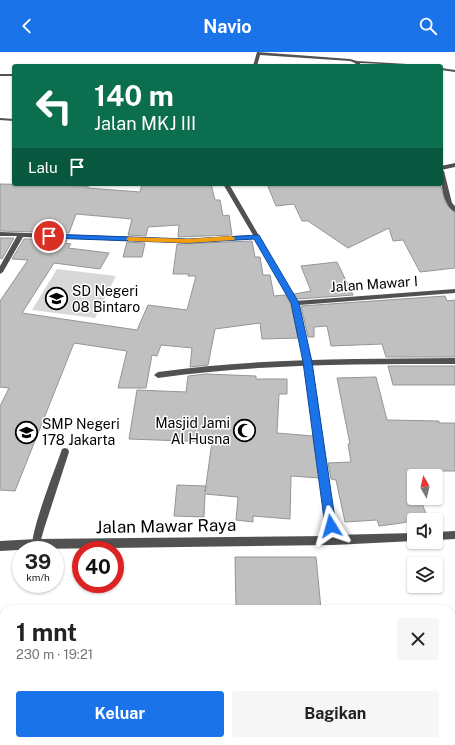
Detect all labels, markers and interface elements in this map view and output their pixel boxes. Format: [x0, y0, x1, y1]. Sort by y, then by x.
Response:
icon: back [16, 15, 38, 37]
icon: search [417, 15, 439, 37]
text: Navio [203, 16, 252, 37]
text: 140 m [94, 79, 174, 112]
icon: left [28, 80, 80, 132]
text: Jalan MKJ III [94, 113, 196, 134]
icon: arrive [66, 156, 88, 178]
text: Lalu [28, 159, 58, 176]
pin [32, 219, 66, 253]
icon: arrive [38, 225, 60, 247]
street label: Jalan Mawar I [330, 273, 418, 295]
place label: SD Negeri 08 Bintaro [72, 283, 140, 315]
school or university icon: SD Negeri 08 Bintaro [44, 286, 70, 312]
place label: Masjid Jami Al Husna [155, 415, 230, 447]
place label: SMP Negeri 178 Jakarta [42, 416, 120, 448]
mosque icon: Masjid Jami Al Husna [232, 418, 258, 444]
school or university icon: SMP Negeri 178 Jakarta [13, 419, 39, 445]
north arrow [407, 469, 443, 505]
map controls [407, 469, 443, 593]
position arrow [310, 505, 352, 547]
button: sound [407, 513, 443, 549]
street label: Jalan Mawar Raya [96, 515, 236, 537]
speed limit sign: 40 [72, 541, 124, 593]
text: 39 [25, 550, 51, 574]
button: layers [407, 557, 443, 593]
text: km/h [26, 571, 50, 583]
text: 1 mnt [16, 618, 77, 646]
button: close [397, 618, 439, 660]
text: 230 m · 19:21 [16, 647, 93, 662]
button: Keluar [16, 691, 224, 737]
button: Bagikan [232, 691, 439, 737]

